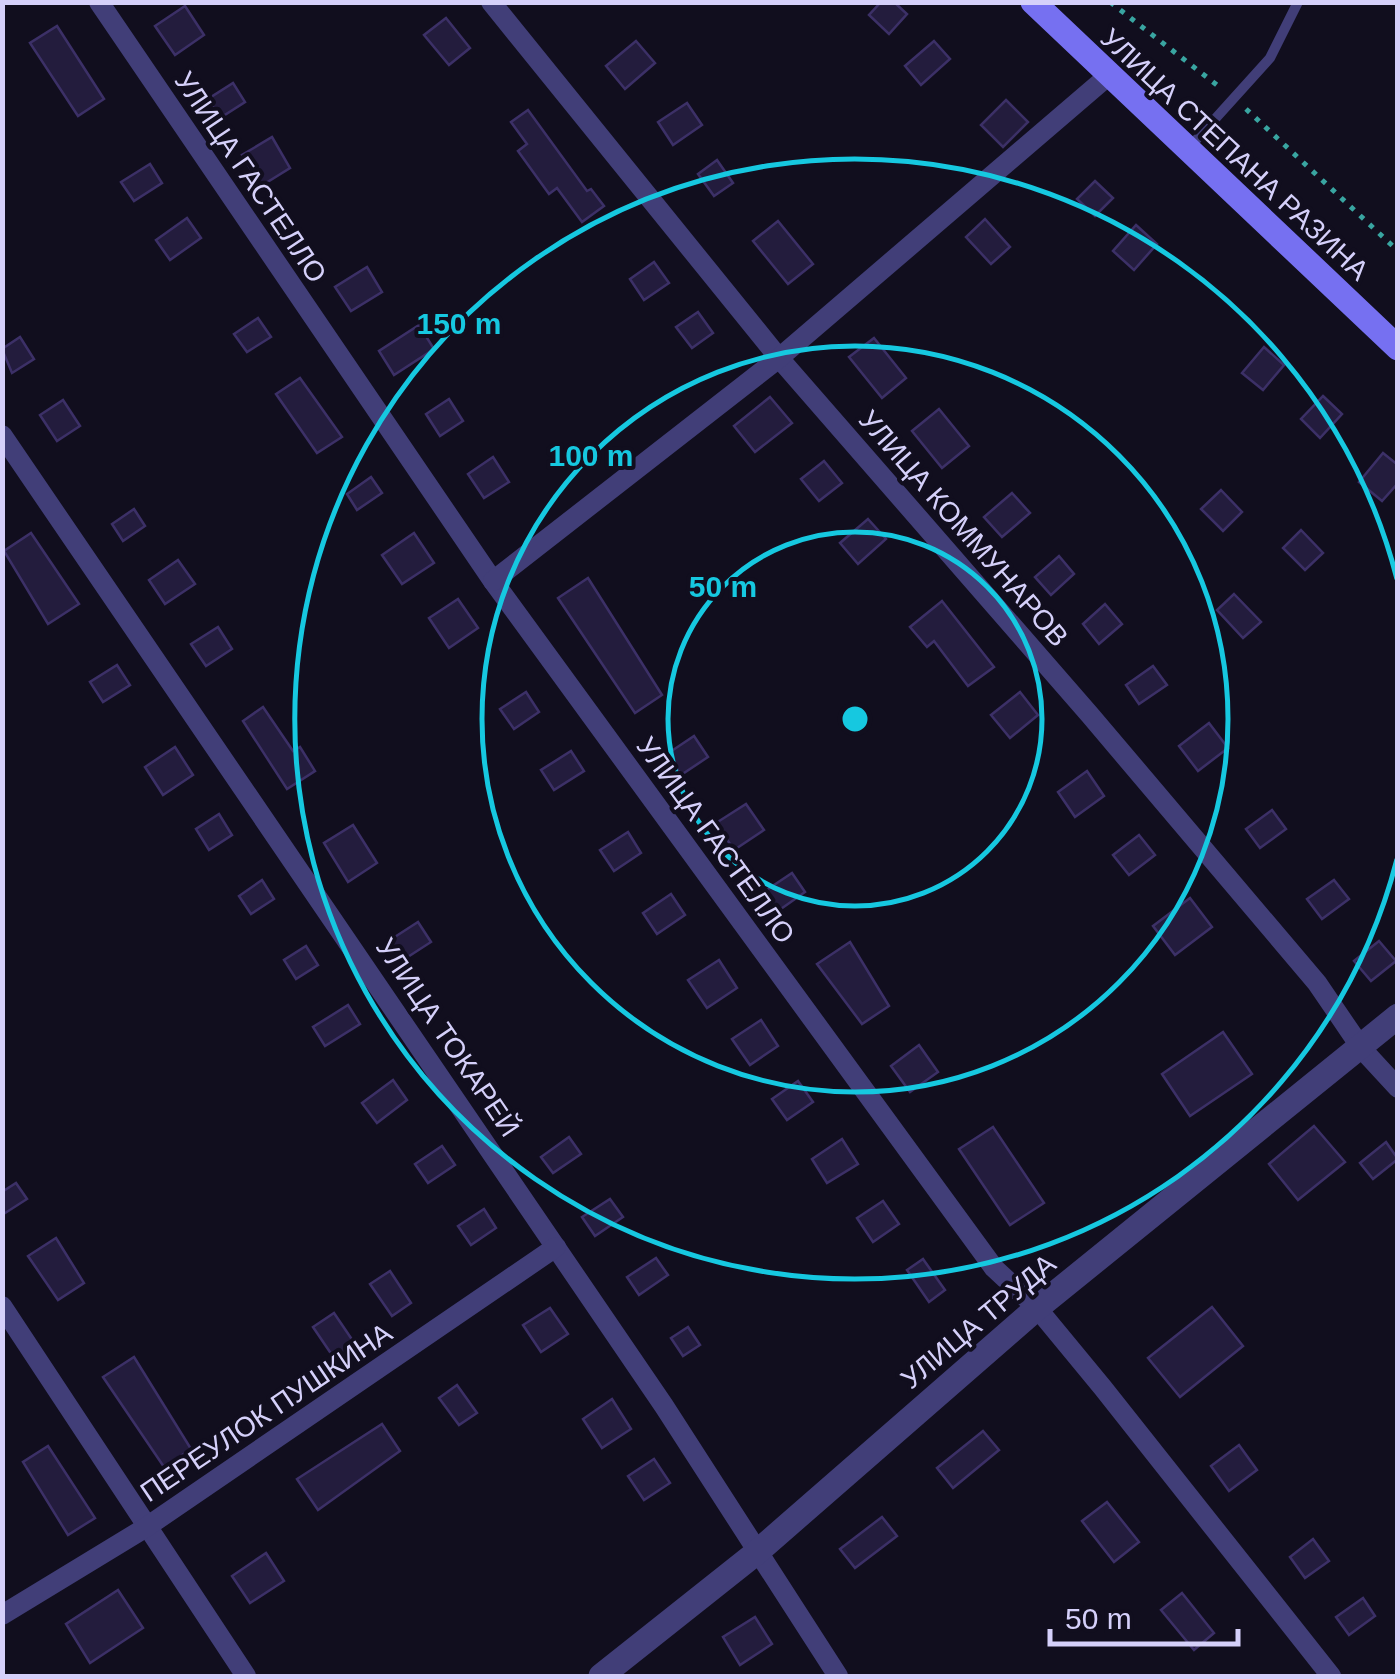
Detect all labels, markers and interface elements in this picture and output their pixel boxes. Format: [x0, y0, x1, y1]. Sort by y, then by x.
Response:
street label: УЛИЦА СТЕПАНА РАЗИНА [1095, 22, 1375, 287]
street label: УЛИЦА ГАСТЕЛЛО [169, 66, 333, 289]
text: 150 m [416, 307, 502, 340]
street label: УЛИЦА КОММУНАРОВ [853, 404, 1074, 653]
text: 100 m [548, 439, 634, 472]
text: 50 m [689, 570, 757, 603]
centre of rings [837, 701, 873, 737]
street label: УЛИЦА ГАСТЕЛЛО [630, 731, 801, 950]
street label: УЛИЦА ТОКАРЕЙ [370, 932, 525, 1142]
street label: УЛИЦА ТРУДА [895, 1248, 1062, 1395]
street label: ПЕРЕУЛОК ПУШКИНА [135, 1317, 398, 1508]
scale bar [1050, 1584, 1238, 1646]
text: 50 m [1065, 1602, 1132, 1635]

